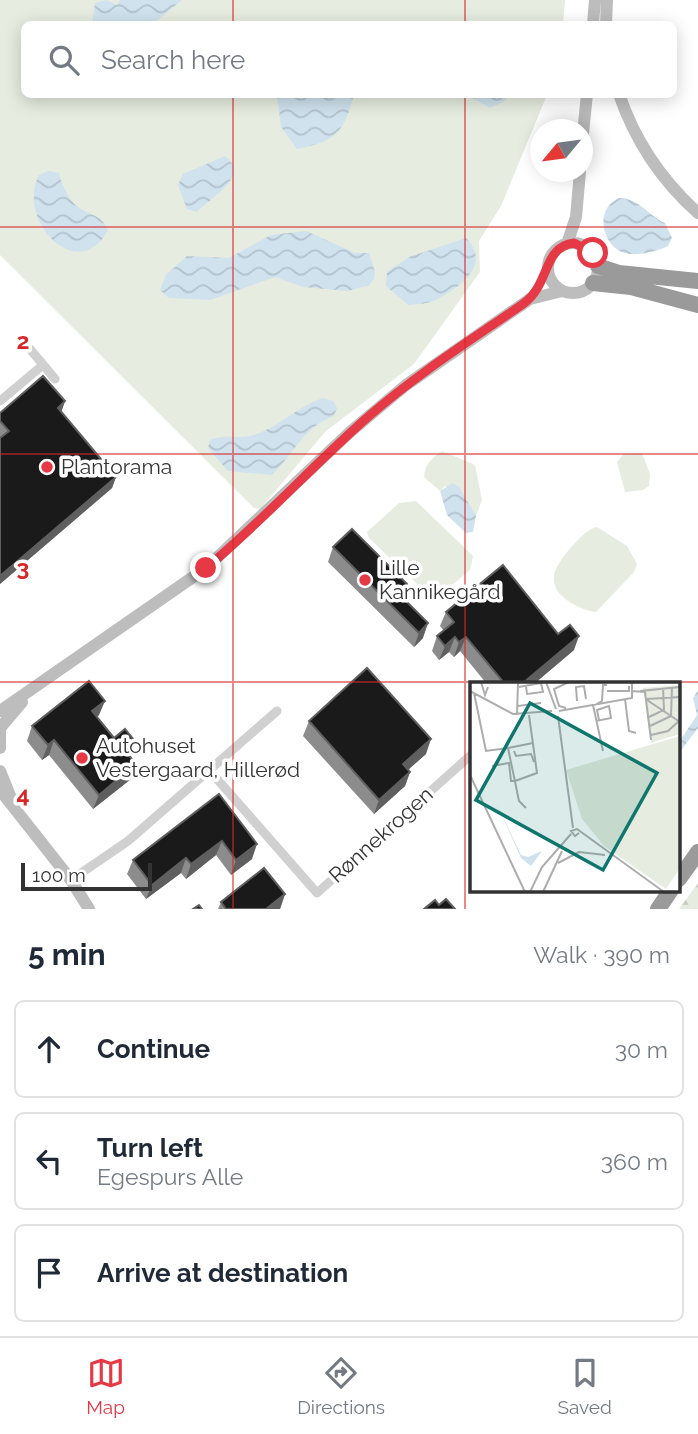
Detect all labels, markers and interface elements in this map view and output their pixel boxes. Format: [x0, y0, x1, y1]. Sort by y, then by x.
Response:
search box [21, 21, 677, 98]
icon: search [45, 41, 83, 79]
text: Search here [101, 45, 245, 75]
north arrow [530, 119, 593, 182]
route start [577, 237, 608, 268]
text: 2 [17, 327, 29, 354]
place label: Plantorama [61, 454, 172, 479]
marker: Plantorama [39, 459, 55, 475]
route end [190, 552, 221, 583]
text: 3 [17, 554, 29, 581]
place label: Lille Kannikegård [379, 555, 500, 604]
marker: Lille Kannikegård [357, 572, 373, 588]
inset map [470, 682, 680, 892]
place label: Autohuset Vestergaard, Hillerød [96, 733, 300, 782]
marker: Autohuset Vestergaard, Hillerød [74, 750, 90, 766]
text: 4 [16, 781, 30, 808]
street label: Rønnekrogen [324, 782, 438, 888]
scale bar [21, 860, 152, 892]
text: 100 m [32, 864, 86, 886]
text: 5 min [28, 937, 106, 972]
text: Walk · 390 m [533, 941, 670, 968]
icon: ahead [30, 1030, 68, 1068]
text: Continue [97, 1034, 210, 1064]
text: 30 m [615, 1036, 668, 1063]
text: Turn left [97, 1133, 203, 1163]
icon: left [30, 1142, 68, 1180]
text: 360 m [601, 1148, 668, 1175]
text: Egespurs Alle [97, 1163, 243, 1190]
icon: arrive [30, 1254, 68, 1292]
text: Arrive at destination [97, 1258, 348, 1288]
tab: Map [86, 1354, 125, 1418]
tab: Directions [297, 1354, 385, 1418]
tab: Saved [557, 1354, 612, 1418]

